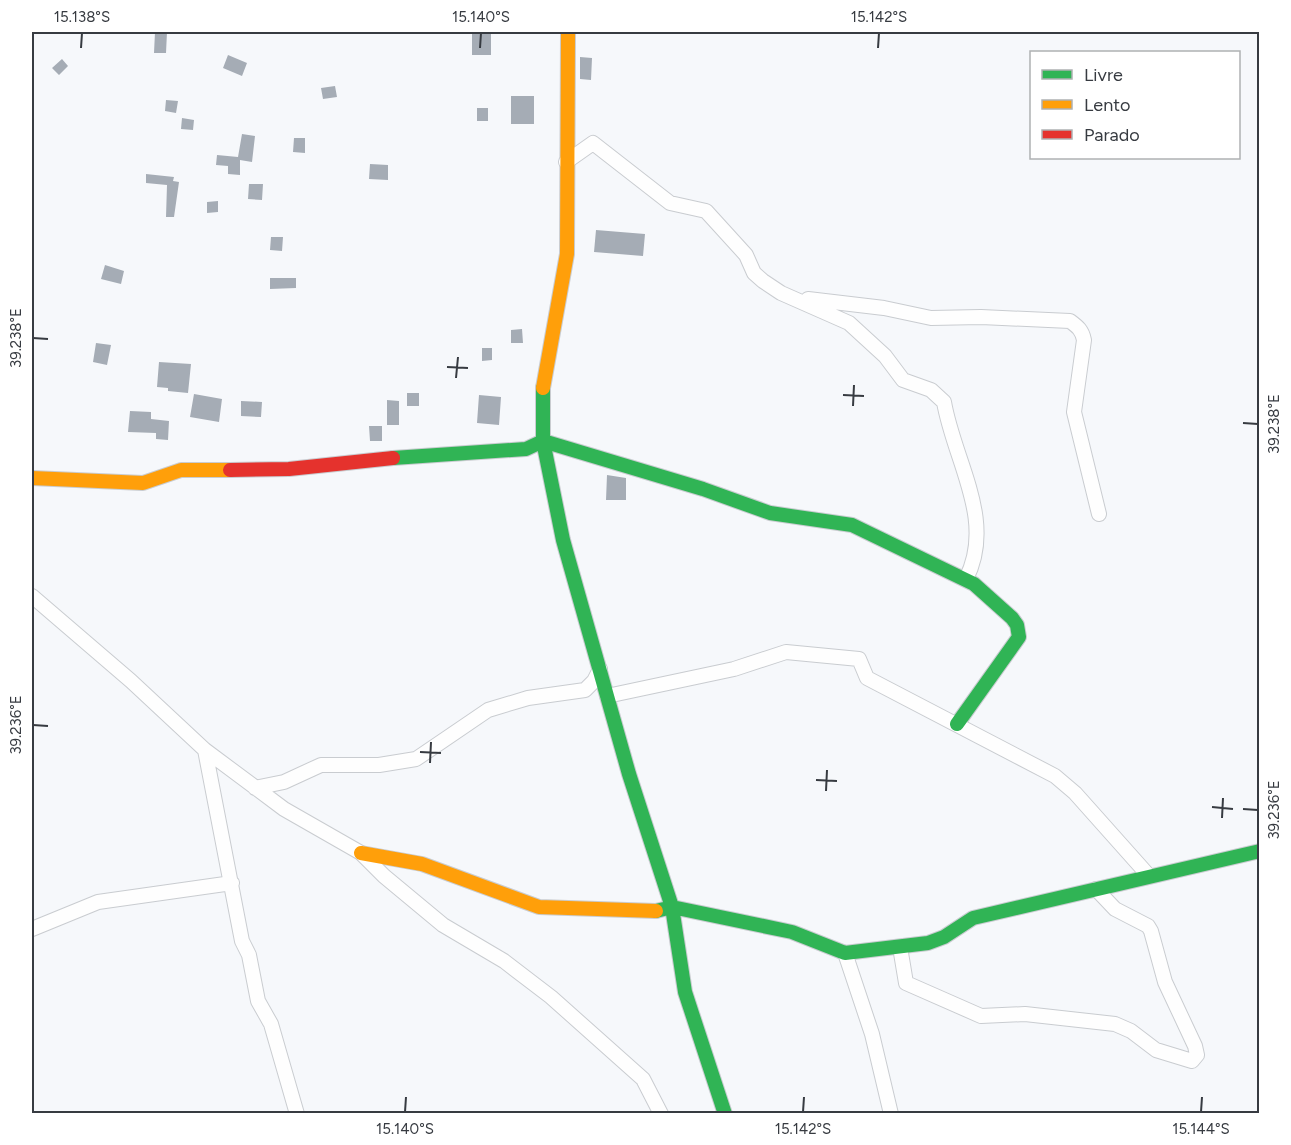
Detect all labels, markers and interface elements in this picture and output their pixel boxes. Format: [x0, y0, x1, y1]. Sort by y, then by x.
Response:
text: 15.138°S [54, 8, 110, 26]
text: 15.140°S [452, 8, 510, 26]
text: 15.142°S [851, 8, 907, 26]
legend [1030, 51, 1240, 159]
text: Livre [1084, 64, 1123, 86]
text: Lento [1084, 94, 1130, 116]
text: Parado [1084, 124, 1140, 146]
text: 39.238°E [7, 308, 25, 368]
text: 39.238°E [1265, 394, 1283, 454]
text: 39.236°E [7, 695, 25, 755]
text: 39.236°E [1265, 780, 1283, 840]
text: 15.140°S [376, 1120, 434, 1138]
text: 15.142°S [775, 1120, 831, 1138]
text: 15.144°S [1172, 1120, 1230, 1138]

